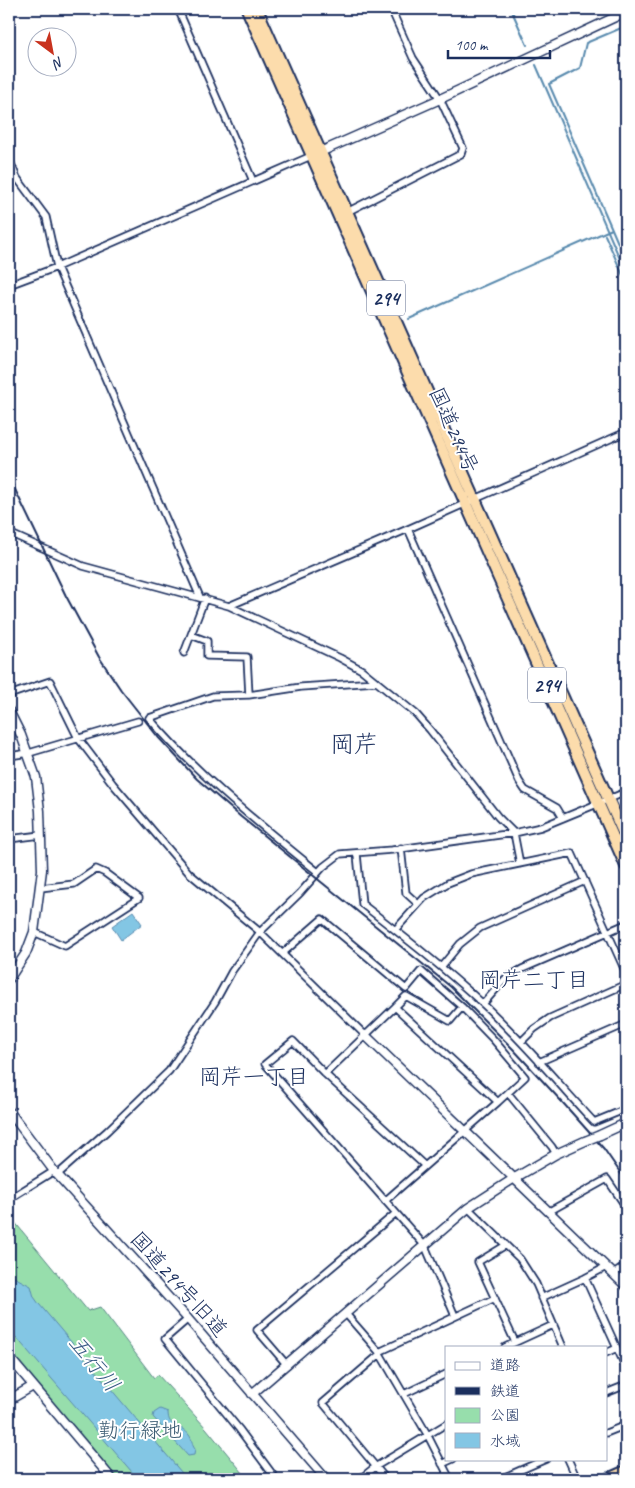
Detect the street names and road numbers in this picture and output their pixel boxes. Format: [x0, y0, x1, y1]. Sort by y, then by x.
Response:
road number: 294 [367, 280, 405, 316]
street label: 国道294号 [424, 383, 484, 477]
road number: 294 [528, 668, 566, 702]
street label: 国道294号旧道 [125, 1226, 233, 1342]

